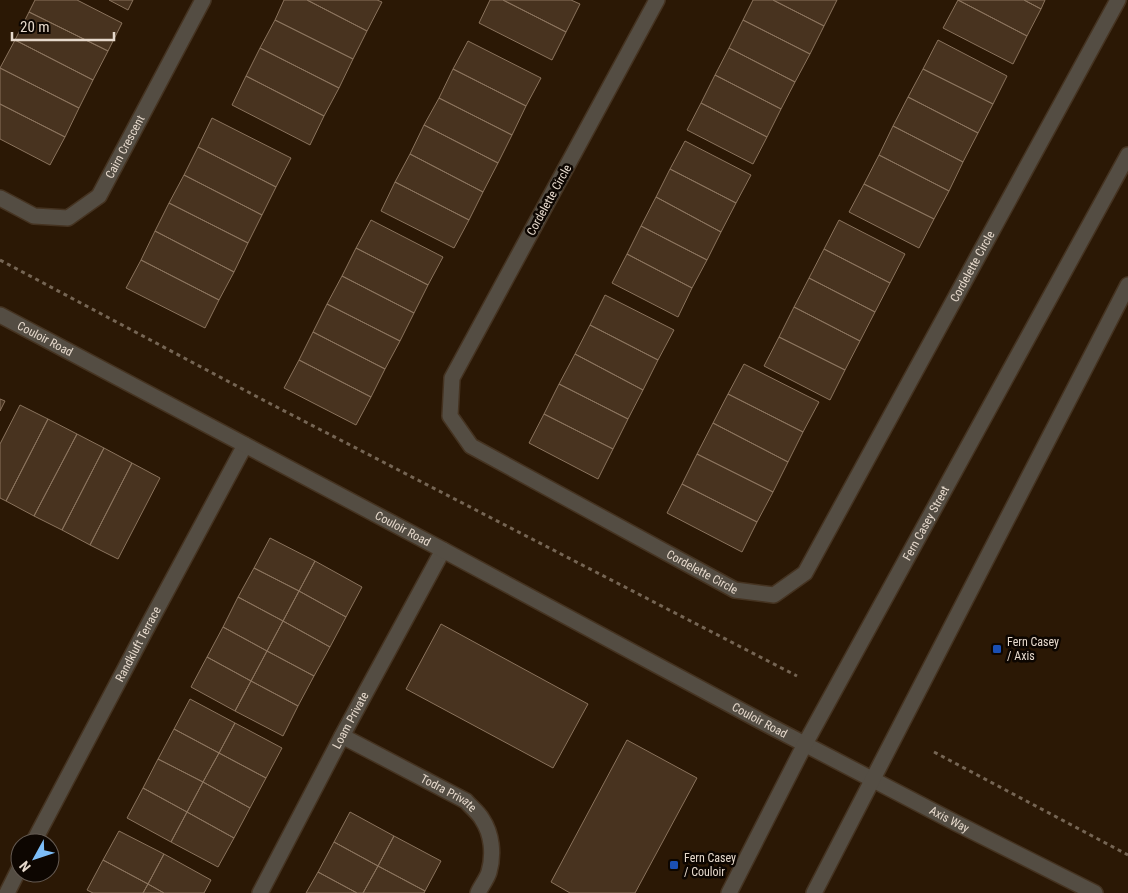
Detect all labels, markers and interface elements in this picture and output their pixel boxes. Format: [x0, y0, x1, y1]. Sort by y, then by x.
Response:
scale bar [12, 10, 115, 42]
text: 20 m [20, 18, 50, 36]
street label: Cairn Crescent [103, 113, 148, 181]
street label: Cordelette Circle [524, 162, 574, 238]
street label: Cordelette Circle [947, 228, 998, 304]
street label: Couloir Road [15, 318, 75, 359]
street label: Fern Casey Street [900, 483, 952, 563]
street label: Couloir Road [373, 508, 433, 549]
street label: Cordelette Circle [664, 547, 740, 597]
street label: Randkluft Terrace [113, 604, 164, 684]
place label: Fern Casey / Axis [1007, 635, 1059, 663]
marker: Fern Casey / Axis [991, 643, 1003, 655]
street label: Loam Private [330, 689, 372, 751]
street label: Couloir Road [729, 700, 790, 741]
street label: Todra Private [418, 771, 480, 815]
street label: Axis Way [927, 803, 971, 835]
north arrow [10, 833, 60, 883]
place label: Fern Casey / Couloir [684, 851, 736, 879]
text: N [16, 858, 34, 875]
marker: Fern Casey / Couloir [668, 859, 680, 871]

